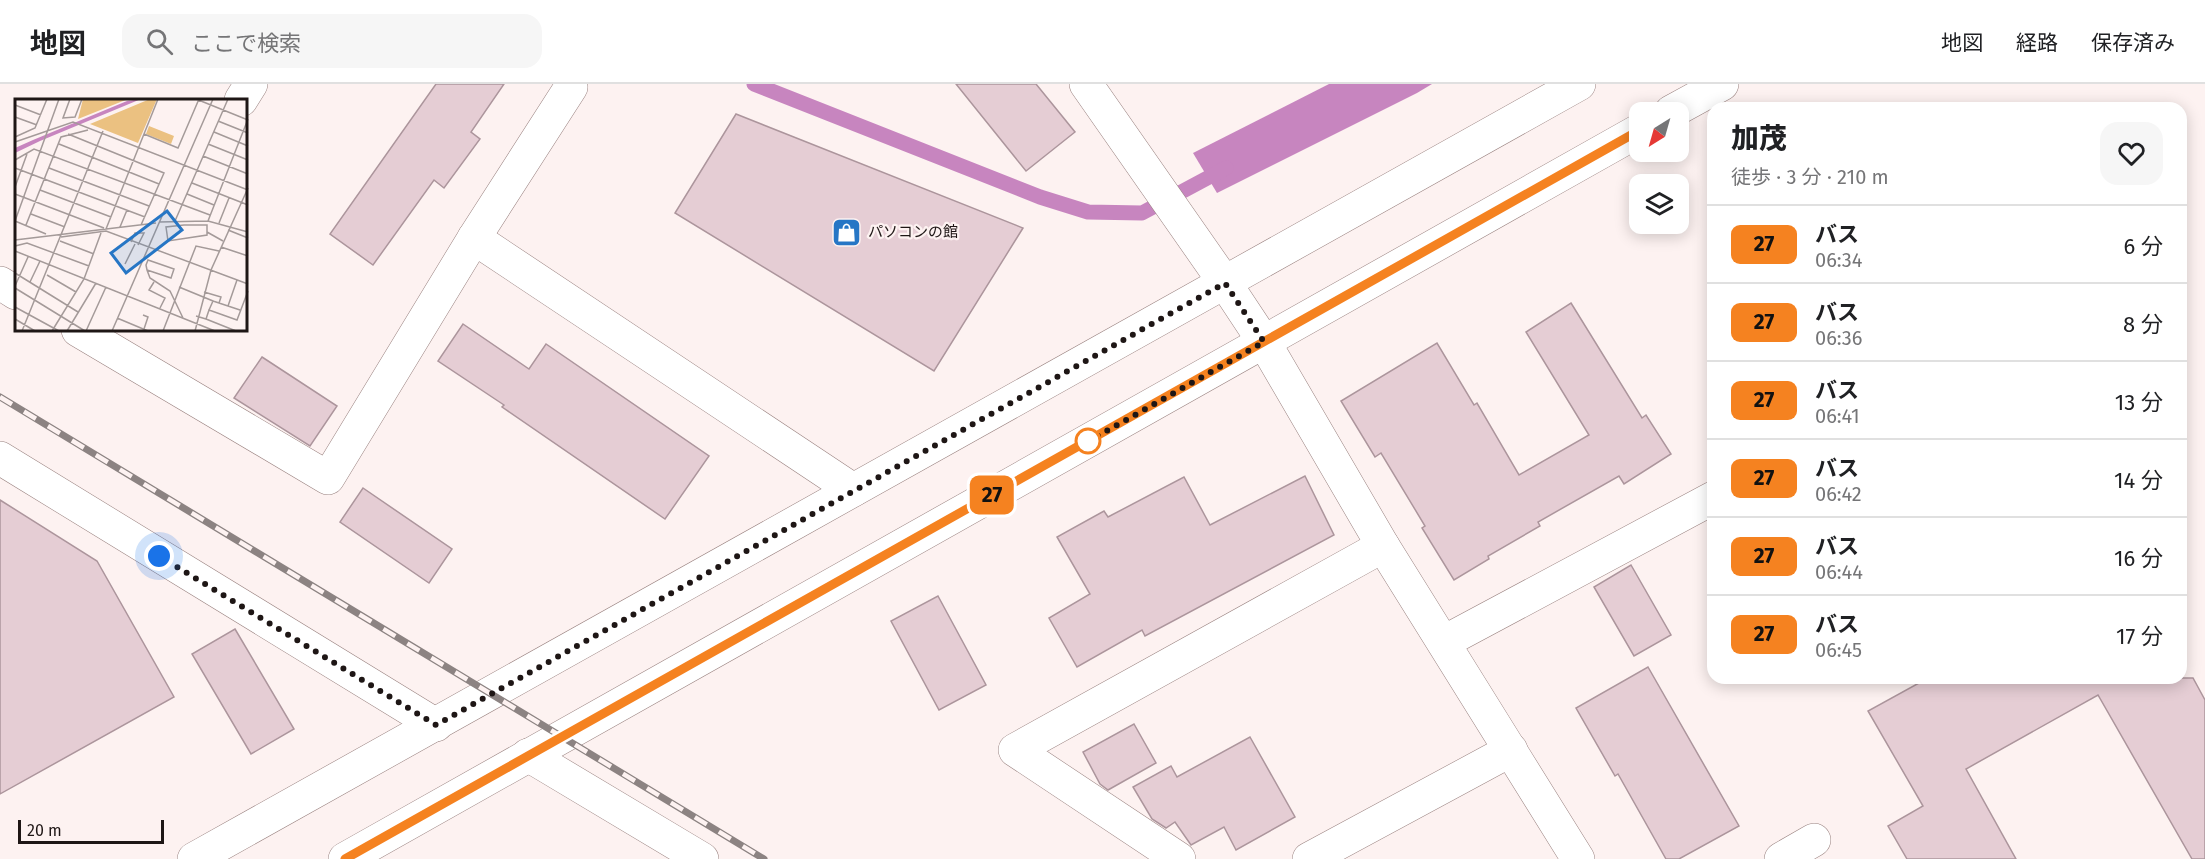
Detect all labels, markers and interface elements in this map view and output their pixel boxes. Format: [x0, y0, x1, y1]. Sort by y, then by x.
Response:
search box [122, 14, 542, 68]
icon: search [143, 25, 176, 58]
text: 地図 [30, 27, 86, 60]
text: ここで検索 [191, 30, 301, 57]
text: 地図 [1941, 30, 1983, 56]
text: 経路 [2016, 30, 2058, 56]
text: 保存済み [2091, 30, 2175, 56]
inset map [15, 99, 248, 332]
north arrow [1629, 102, 1689, 162]
map controls [1629, 102, 1689, 234]
text: 加茂 [1731, 122, 1787, 155]
button: heart [2100, 122, 2163, 185]
text: 徒歩 · 3 分 · 210 m [1731, 165, 1889, 189]
button: layers [1629, 174, 1689, 234]
shop icon: パソコンの館 [831, 216, 863, 248]
text: バス [1815, 221, 1859, 248]
place label: パソコンの館 [868, 223, 958, 241]
text: 27 [1754, 231, 1774, 257]
text: 6 分 [2123, 233, 2163, 260]
text: 06:34 [1815, 248, 1862, 272]
text: バス [1815, 299, 1859, 326]
text: 27 [1754, 309, 1774, 335]
text: 8 分 [2123, 311, 2163, 338]
text: 06:36 [1815, 326, 1862, 350]
text: バス [1815, 377, 1859, 404]
text: 27 [1754, 387, 1774, 413]
text: 13 分 [2115, 389, 2163, 416]
text: 06:41 [1815, 404, 1860, 428]
unlabelled marker [1075, 428, 1101, 454]
text: バス [1815, 455, 1859, 482]
text: 27 [1754, 465, 1774, 491]
text: 14 分 [2114, 467, 2163, 494]
line badge: 27 [965, 476, 1019, 514]
text: 27 [982, 482, 1002, 508]
text: 06:42 [1815, 482, 1862, 506]
text: バス [1815, 533, 1859, 560]
your location [144, 541, 174, 571]
text: 27 [1754, 543, 1774, 569]
text: 16 分 [2114, 545, 2163, 572]
text: 06:44 [1815, 560, 1863, 584]
text: バス [1815, 611, 1859, 638]
text: 27 [1754, 621, 1774, 647]
text: 17 分 [2116, 623, 2163, 650]
text: 06:45 [1815, 638, 1862, 662]
scale bar [18, 817, 164, 844]
text: 20 m [27, 821, 62, 840]

